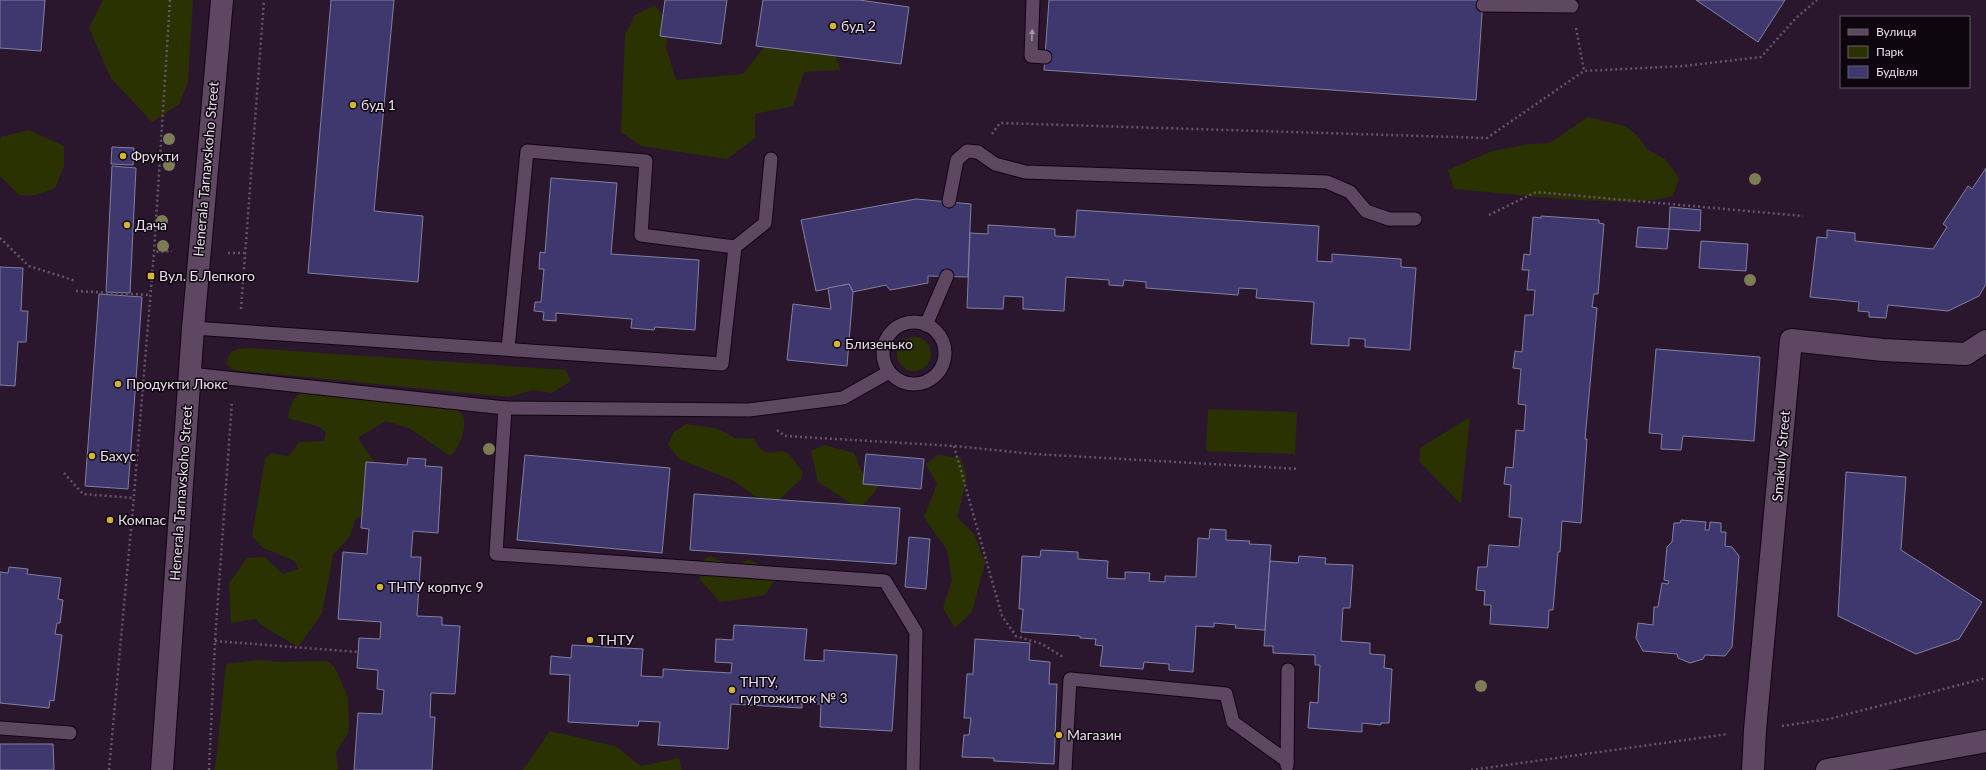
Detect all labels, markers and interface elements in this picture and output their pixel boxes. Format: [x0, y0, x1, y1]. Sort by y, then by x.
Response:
legend [1840, 16, 1970, 88]
place label: буд 2 [841, 17, 876, 34]
marker: буд 2 [828, 21, 838, 31]
text: Вулиця [1876, 24, 1916, 39]
one-way arrow [1028, 29, 1035, 41]
text: Парк [1876, 44, 1904, 59]
text: Будівля [1876, 64, 1918, 79]
street label: Henerala Tarnavskoho Street [189, 81, 222, 257]
place label: буд 1 [361, 96, 396, 113]
marker: буд 1 [348, 100, 358, 110]
place label: Фрукти [131, 147, 179, 164]
marker: Фрукти [118, 151, 128, 161]
place label: Дача [135, 216, 167, 233]
marker: Дача [122, 220, 132, 230]
place label: Вул. Б.Лепкого [159, 267, 255, 284]
marker: Вул. Б.Лепкого [146, 271, 156, 281]
place label: Близенько [845, 335, 913, 352]
marker: Близенько [832, 339, 842, 349]
place label: Продукти Люкс [126, 375, 228, 392]
marker: Продукти Люкс [113, 379, 123, 389]
street label: Henerala Tarnavskoho Street [166, 405, 195, 581]
street label: Smakuly Street [1768, 410, 1793, 502]
place label: Бахус [100, 447, 137, 464]
marker: Бахус [87, 451, 97, 461]
place label: Компас [118, 511, 167, 528]
marker: Компас [105, 515, 115, 525]
place label: ТНТУ корпус 9 [388, 578, 484, 595]
marker: ТНТУ корпус 9 [375, 582, 385, 592]
place label: ТНТУ [598, 631, 634, 648]
marker: ТНТУ [585, 635, 595, 645]
place label: ТНТУ, гуртожиток № 3 [740, 673, 848, 706]
marker: ТНТУ, гуртожиток № 3 [727, 685, 737, 695]
place label: Магазин [1067, 726, 1122, 743]
marker: Магазин [1054, 730, 1064, 740]

